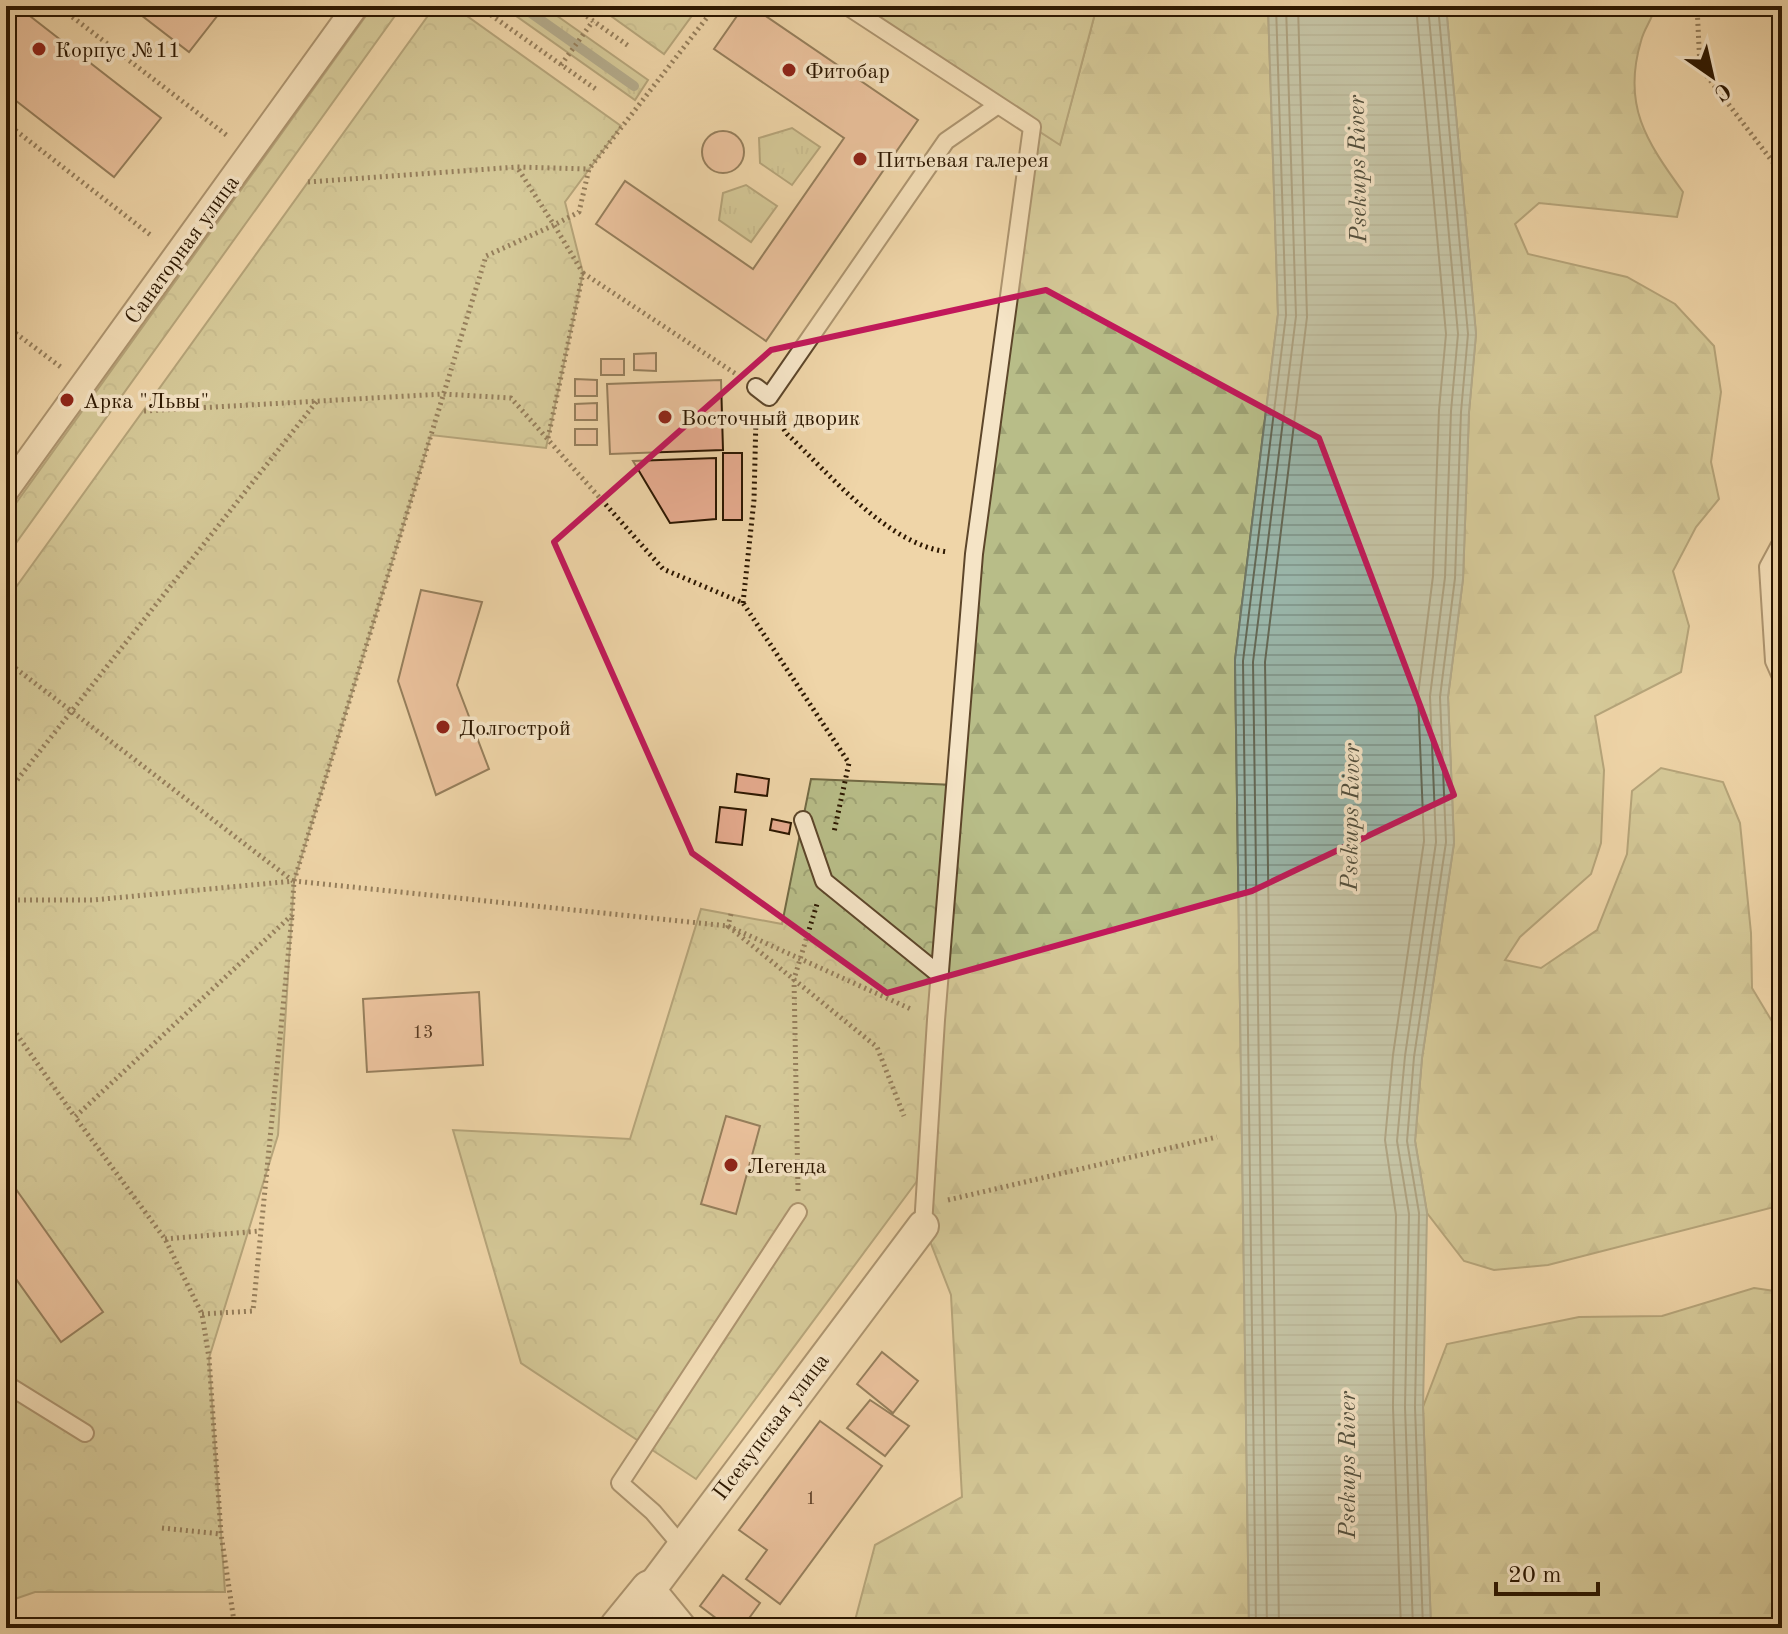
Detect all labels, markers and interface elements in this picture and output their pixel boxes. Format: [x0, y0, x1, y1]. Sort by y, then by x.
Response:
north arrow [1672, 36, 1752, 116]
marker: Корпус №11 [30, 40, 48, 58]
place label: Корпус №11 [55, 40, 181, 62]
marker: Фитобар [780, 61, 798, 79]
place label: Фитобар [805, 61, 890, 83]
text: С [1710, 78, 1734, 104]
water label: Psekups River [1346, 94, 1372, 244]
marker: Питьевая галерея [851, 150, 869, 168]
place label: Питьевая галерея [876, 150, 1049, 172]
street label: Санаторная улица [121, 172, 244, 329]
marker: Арка "Львы" [58, 391, 76, 409]
place label: Арка "Львы" [83, 391, 209, 413]
marker: Восточный дворик [656, 408, 674, 426]
place label: Восточный дворик [681, 408, 860, 430]
marker: Долгострой [434, 718, 452, 736]
place label: Долгострой [459, 718, 571, 740]
water label: Psekups River [1339, 742, 1365, 892]
house number: 13 [413, 1024, 433, 1042]
marker: Легенда [722, 1156, 740, 1174]
place label: Легенда [747, 1156, 827, 1178]
street label: Псекупская улица [709, 1350, 834, 1505]
water label: Psekups River [1337, 1391, 1361, 1540]
house number: 1 [806, 1490, 816, 1508]
scale bar [1496, 1546, 1598, 1596]
text: 20 m [1508, 1564, 1562, 1588]

